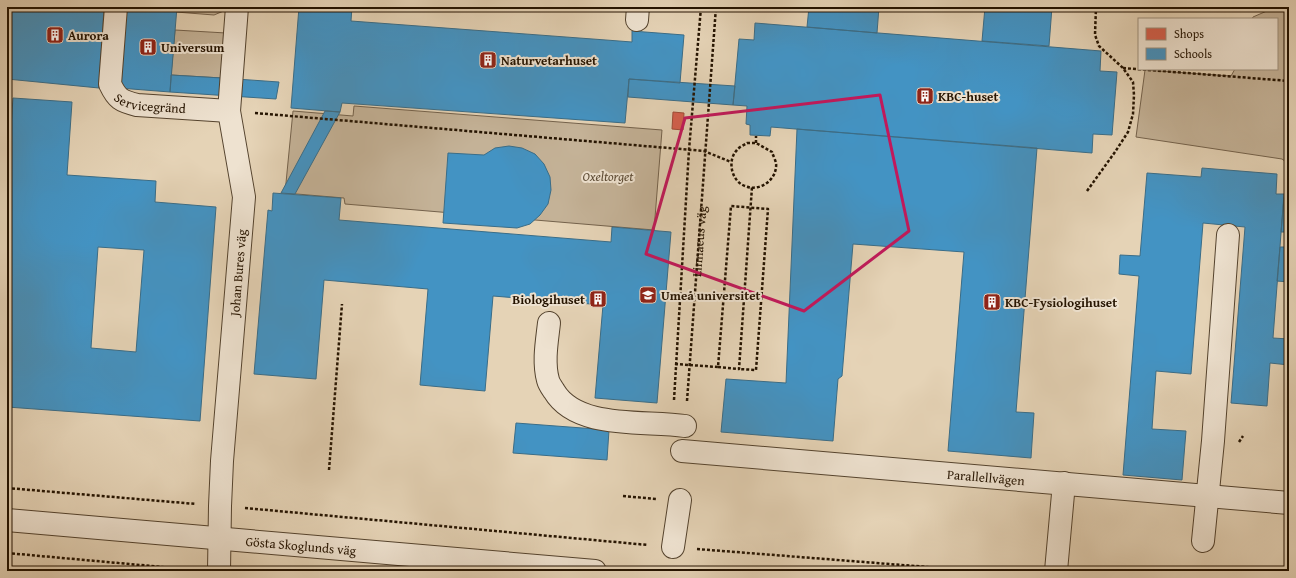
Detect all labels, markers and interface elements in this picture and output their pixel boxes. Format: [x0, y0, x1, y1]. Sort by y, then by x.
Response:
legend [1138, 18, 1278, 70]
building icon: Aurora [45, 25, 65, 45]
text: Shops [1174, 25, 1204, 42]
place label: Aurora [68, 26, 109, 45]
building icon: Universum [138, 37, 158, 57]
place label: Universum [161, 38, 225, 57]
text: Schools [1174, 45, 1212, 62]
building icon: Naturvetarhuset [478, 50, 498, 70]
place label: Naturvetarhuset [501, 51, 597, 70]
building icon: KBC-huset [915, 86, 935, 106]
place label: KBC-huset [938, 87, 998, 106]
street label: Servicegränd [110, 88, 186, 118]
park label: Oxeltorget [583, 167, 634, 186]
street label: Linnaeus väg [687, 205, 711, 278]
street label: Johan Bures väg [224, 228, 251, 319]
school or university icon: Umeå universitet [638, 285, 658, 305]
place label: Umeå universitet [661, 286, 761, 305]
building icon: Biologihuset [588, 289, 608, 309]
place label: Biologihuset [512, 290, 585, 309]
building icon: KBC-Fysiologihuset [982, 292, 1002, 312]
place label: KBC-Fysiologihuset [1005, 293, 1117, 312]
street label: Parallellvägen [946, 464, 1026, 490]
street label: Gösta Skoglunds väg [245, 531, 358, 560]

